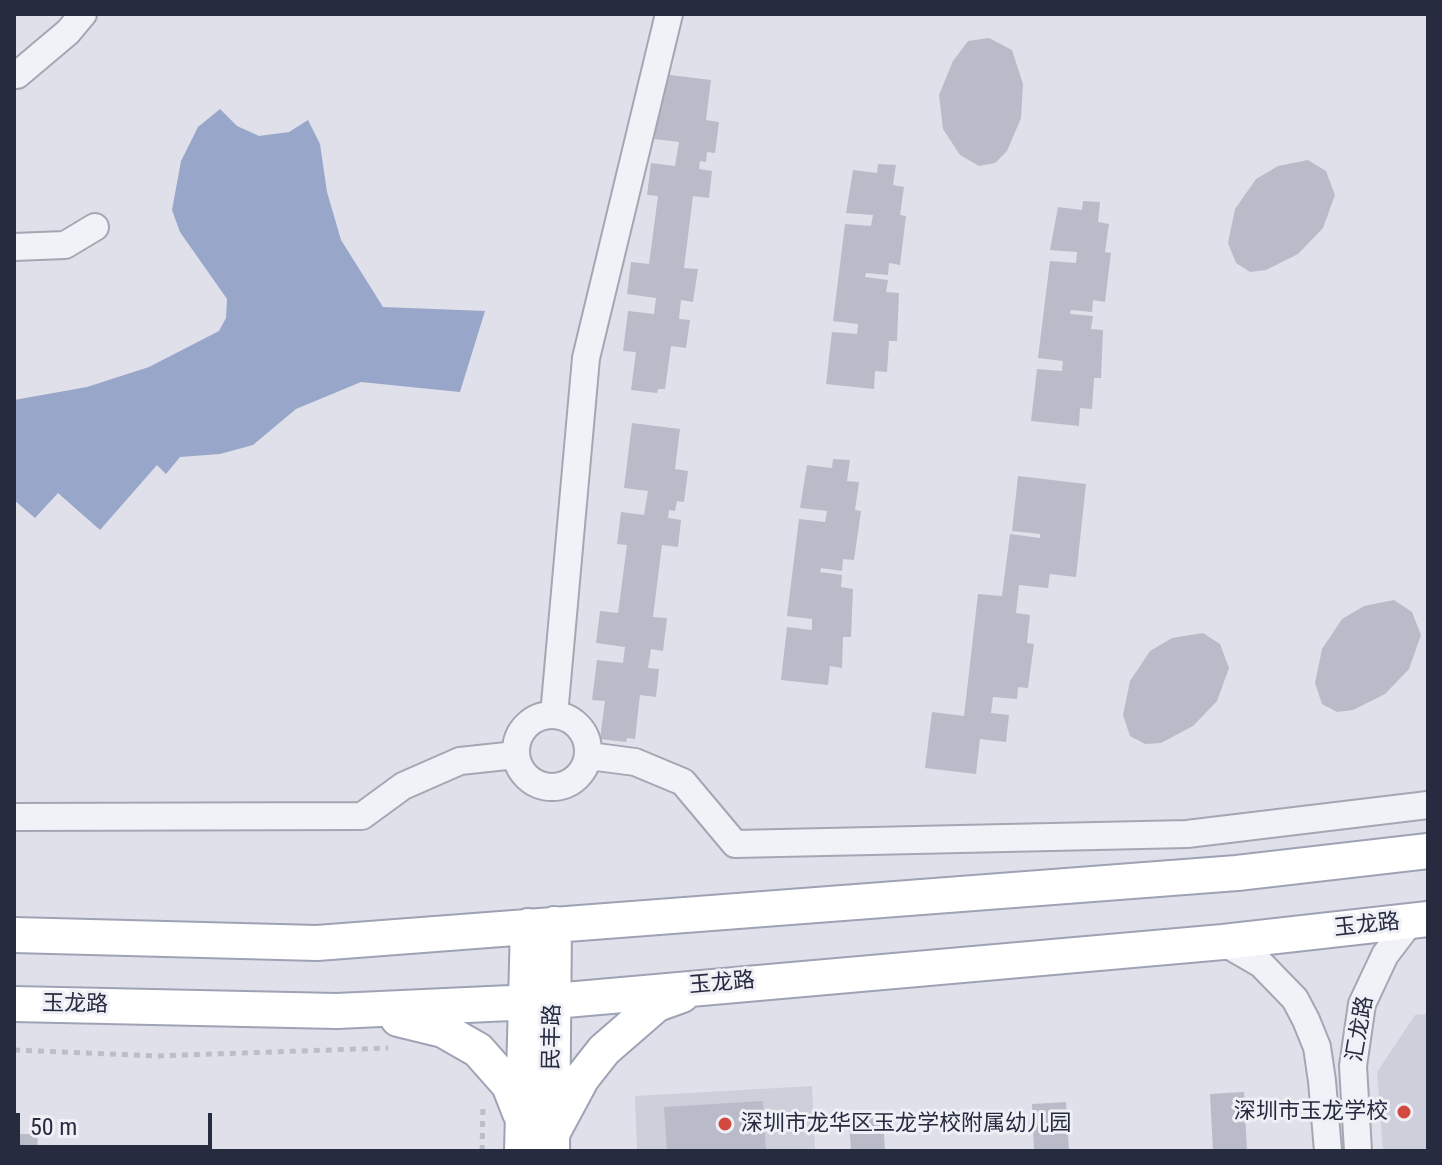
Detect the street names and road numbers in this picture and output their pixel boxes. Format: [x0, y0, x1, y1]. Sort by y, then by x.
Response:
street label: 玉龙路 [1333, 909, 1401, 943]
street label: 玉龙路 [688, 968, 756, 1000]
street label: 玉龙路 [42, 991, 108, 1019]
street label: 汇龙路 [1342, 994, 1380, 1064]
street label: 民丰路 [539, 1004, 567, 1070]

